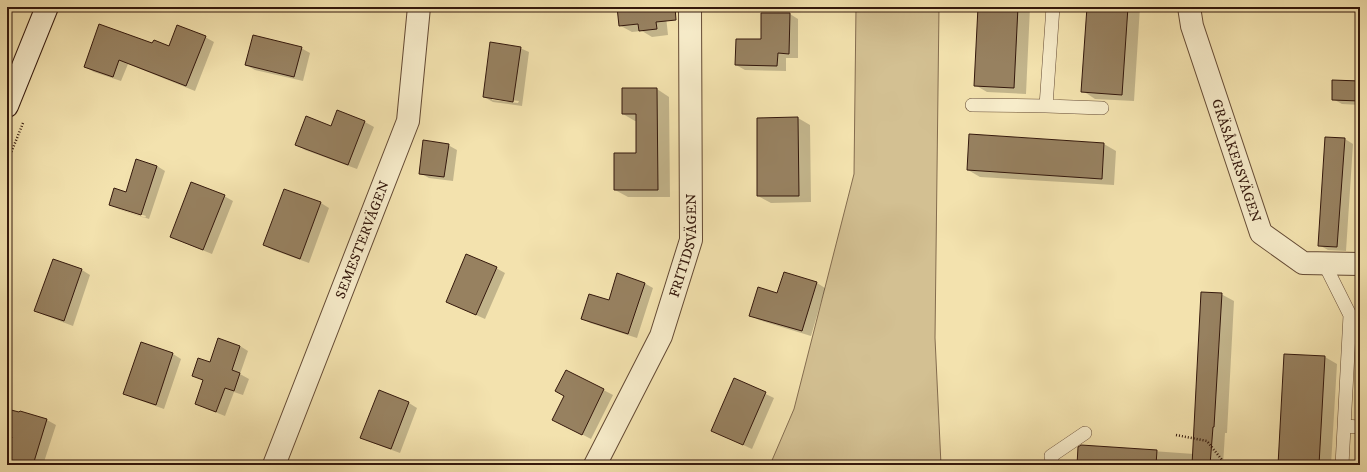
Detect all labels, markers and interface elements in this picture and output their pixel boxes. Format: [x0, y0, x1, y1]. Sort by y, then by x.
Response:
street label: GRÄSÅKERSVÄGEN [1207, 97, 1265, 225]
street label: SEMESTERVÄGEN [332, 178, 394, 301]
street label: FRITIDSVÄGEN [666, 193, 701, 300]

